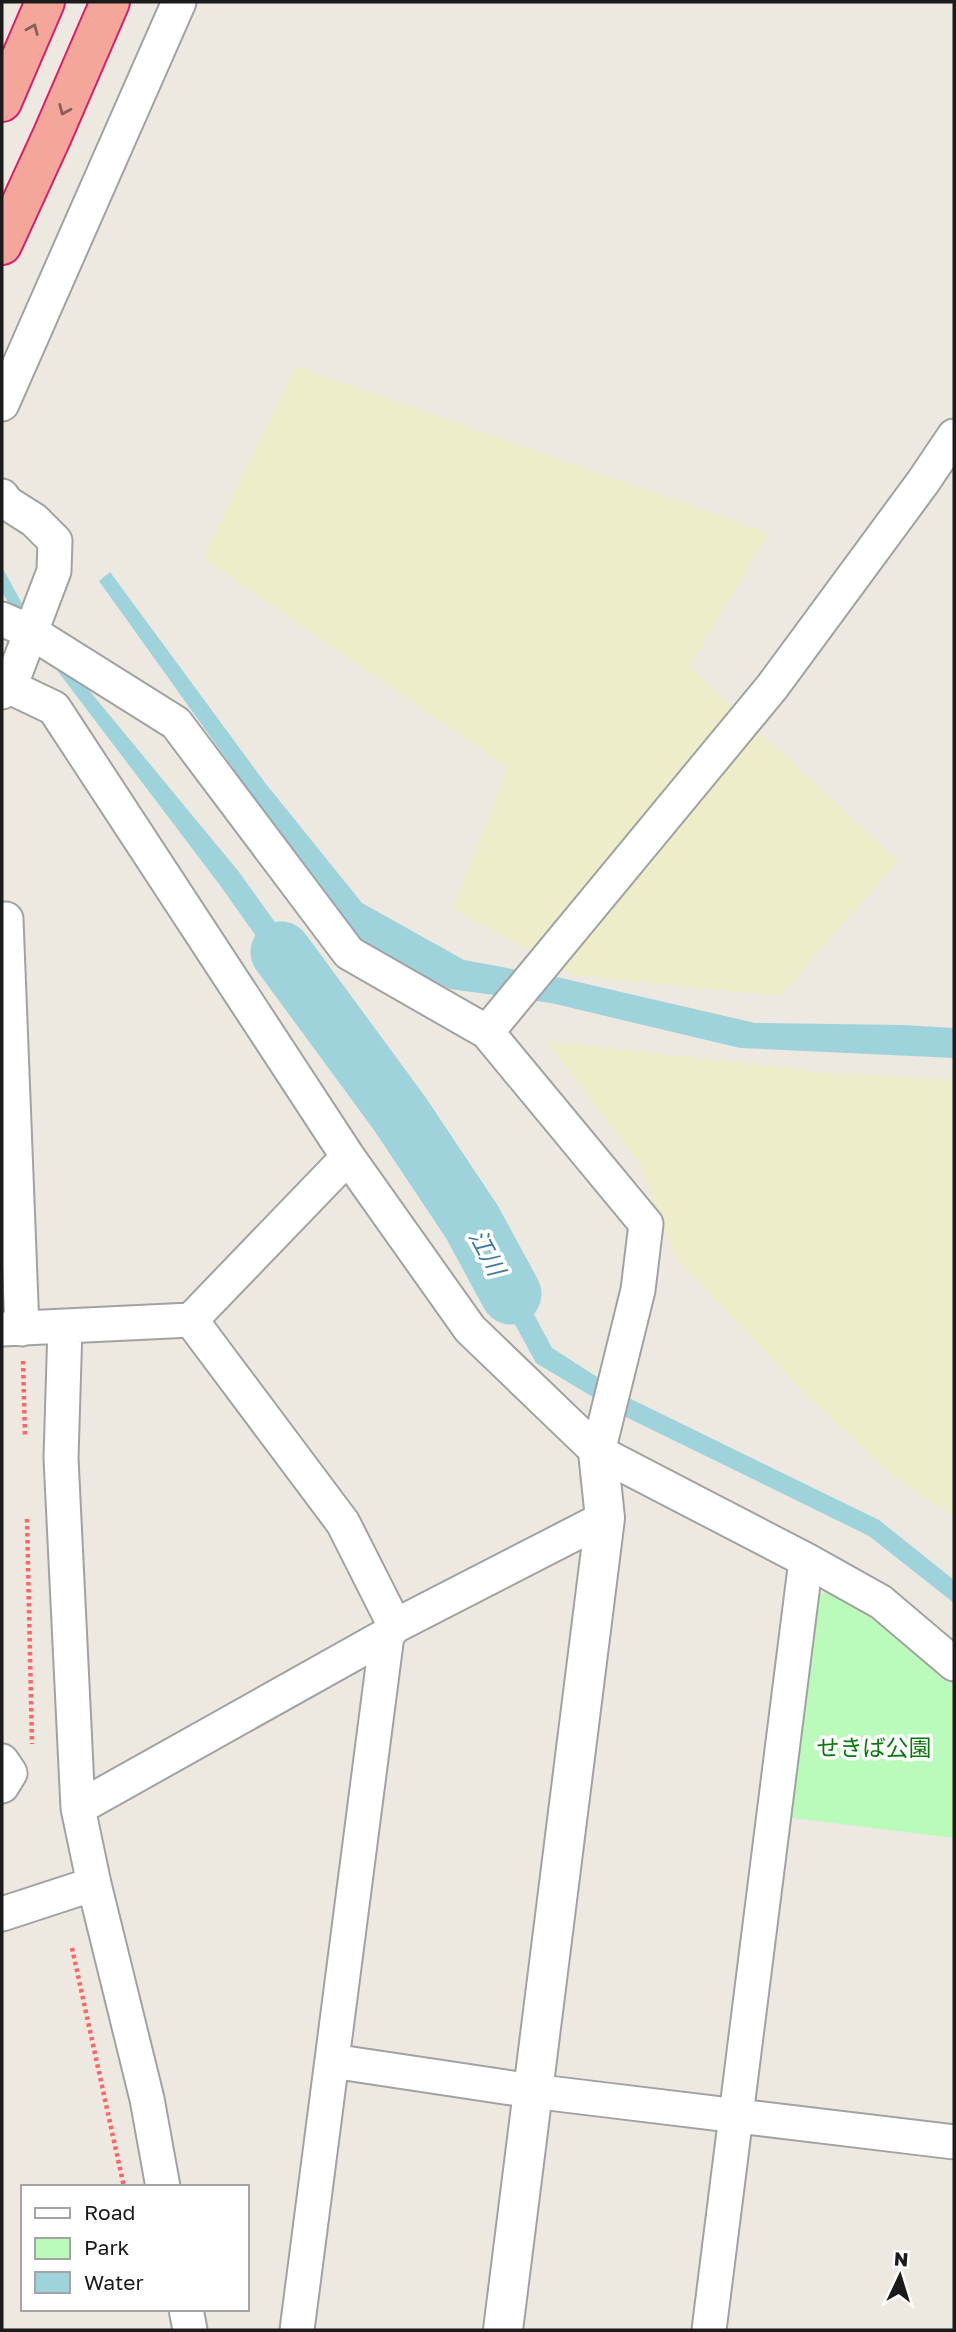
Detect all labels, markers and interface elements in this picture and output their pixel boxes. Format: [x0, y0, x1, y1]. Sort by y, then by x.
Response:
one-way arrow [25, 24, 39, 37]
one-way arrow [58, 103, 72, 115]
water label: 江川 [464, 1224, 513, 1283]
park label: せきば公園 [817, 1733, 932, 1761]
legend [21, 2185, 248, 2311]
text: Road [84, 2199, 135, 2225]
text: Park [84, 2234, 130, 2260]
north arrow [865, 2241, 935, 2311]
text: N [893, 2247, 909, 2271]
text: Water [84, 2269, 144, 2295]

